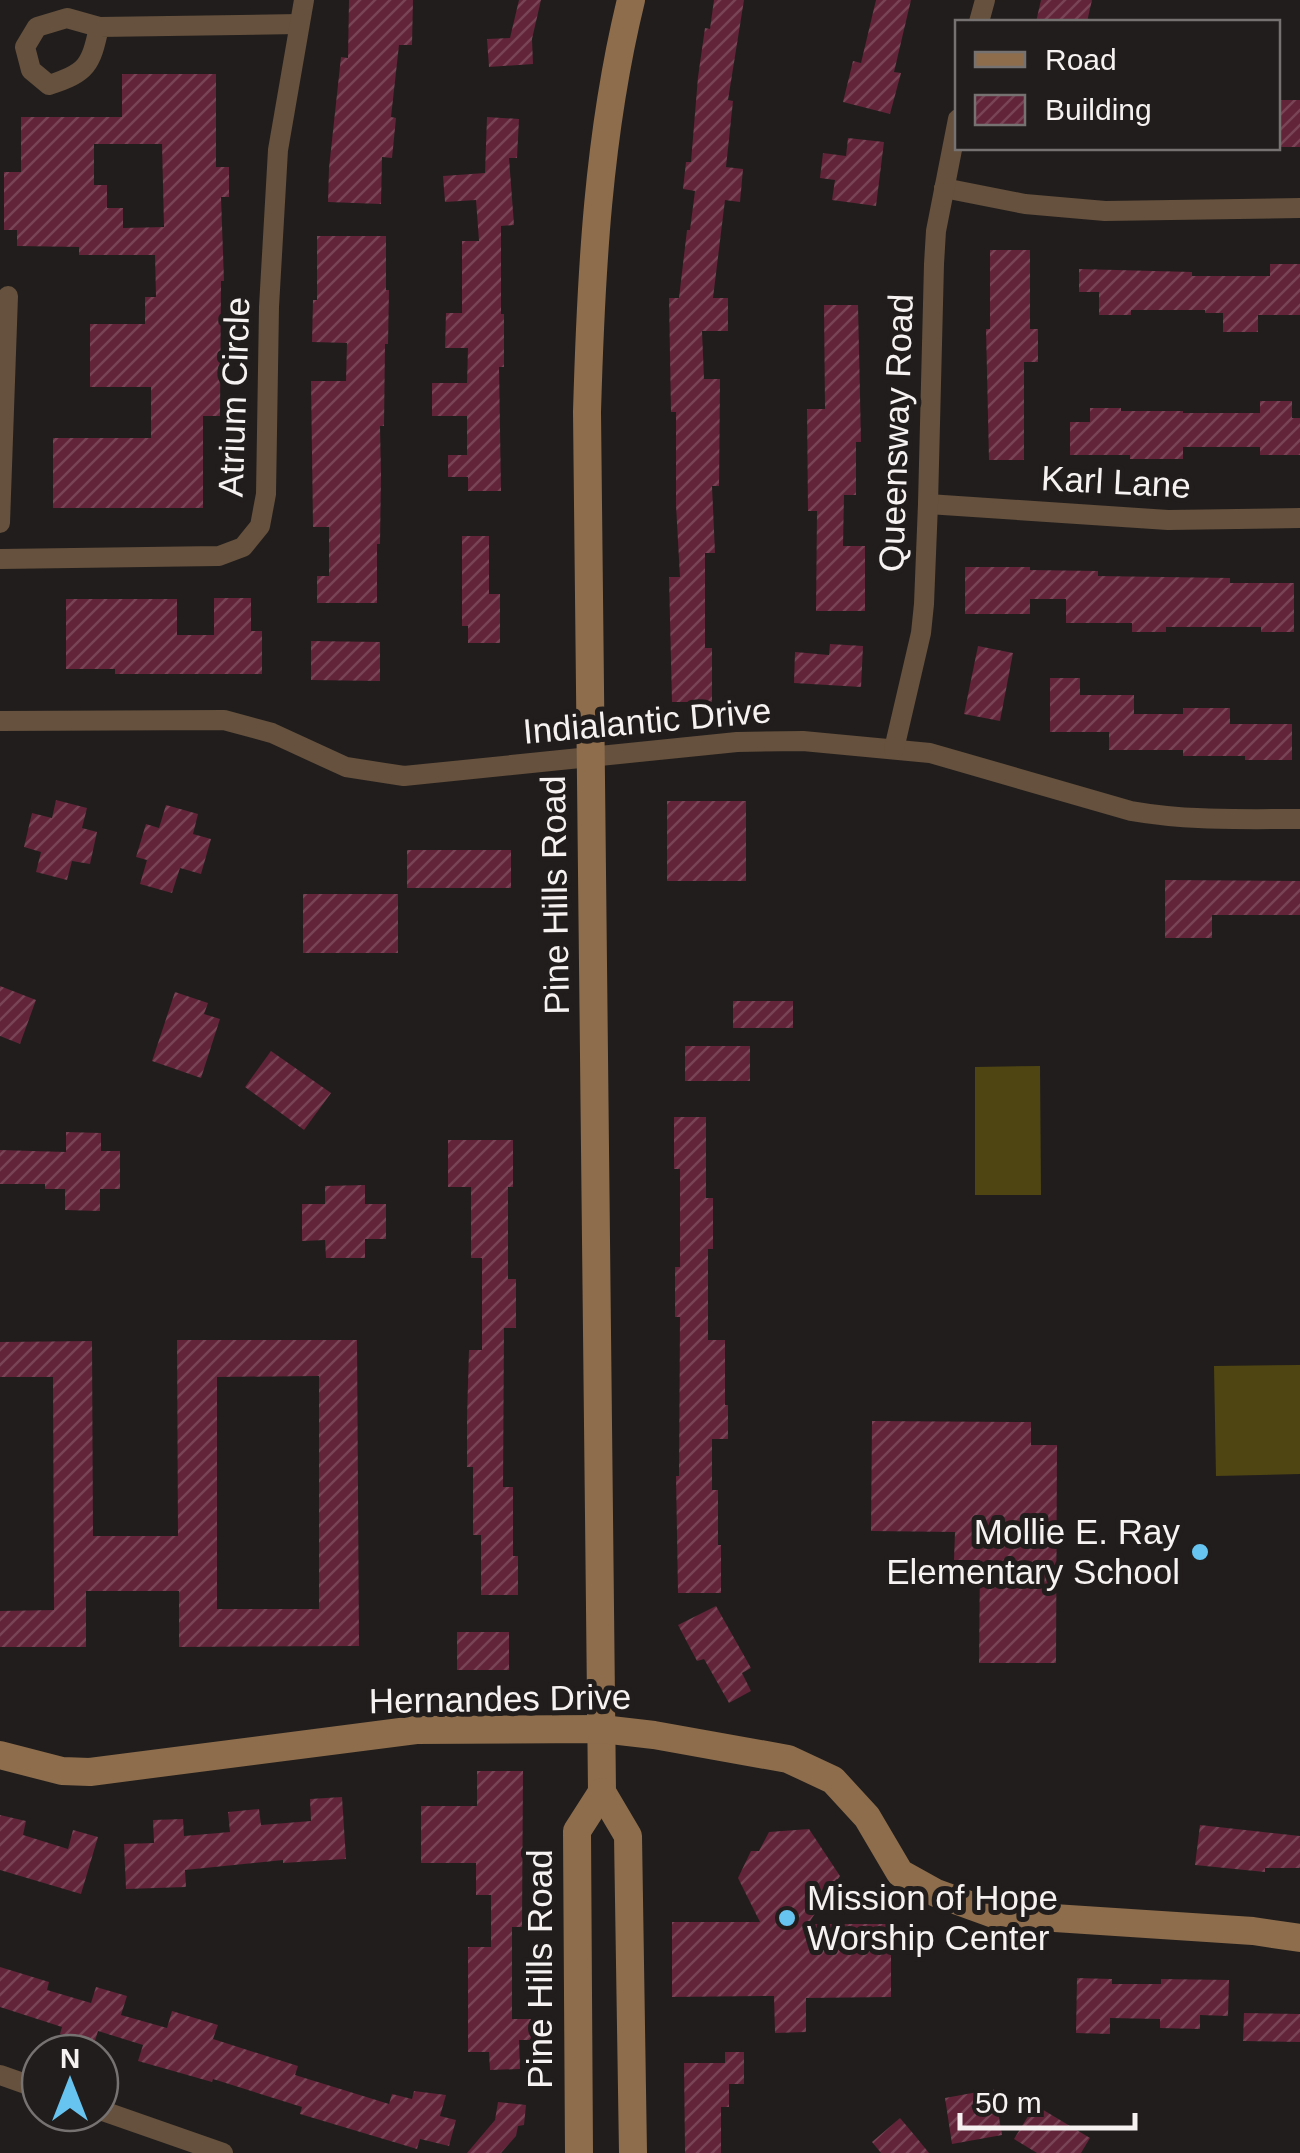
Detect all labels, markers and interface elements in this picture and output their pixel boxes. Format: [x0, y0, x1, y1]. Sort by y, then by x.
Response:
legend [955, 20, 1280, 150]
text: Road [1045, 43, 1117, 76]
text: Building [1045, 93, 1152, 126]
street label: Queensway Road [871, 293, 920, 573]
street label: Atrium Circle [211, 296, 256, 498]
street label: Karl Lane [1040, 458, 1192, 505]
street label: Indialantic Drive [521, 690, 773, 751]
street label: Pine Hills Road [533, 775, 576, 1015]
place label: Mollie E. Ray Elementary School [886, 1512, 1181, 1591]
marker: Mollie E. Ray Elementary School [1189, 1541, 1211, 1563]
street label: Hernandes Drive [368, 1677, 632, 1720]
street label: Pine Hills Road [520, 1849, 559, 2089]
place label: Mission of Hope Worship Center [807, 1878, 1058, 1957]
marker: Mission of Hope Worship Center [776, 1907, 798, 1929]
north arrow [20, 2033, 120, 2133]
text: N [60, 2043, 80, 2074]
scale bar [960, 2068, 1135, 2130]
text: 50 m [975, 2086, 1042, 2119]

